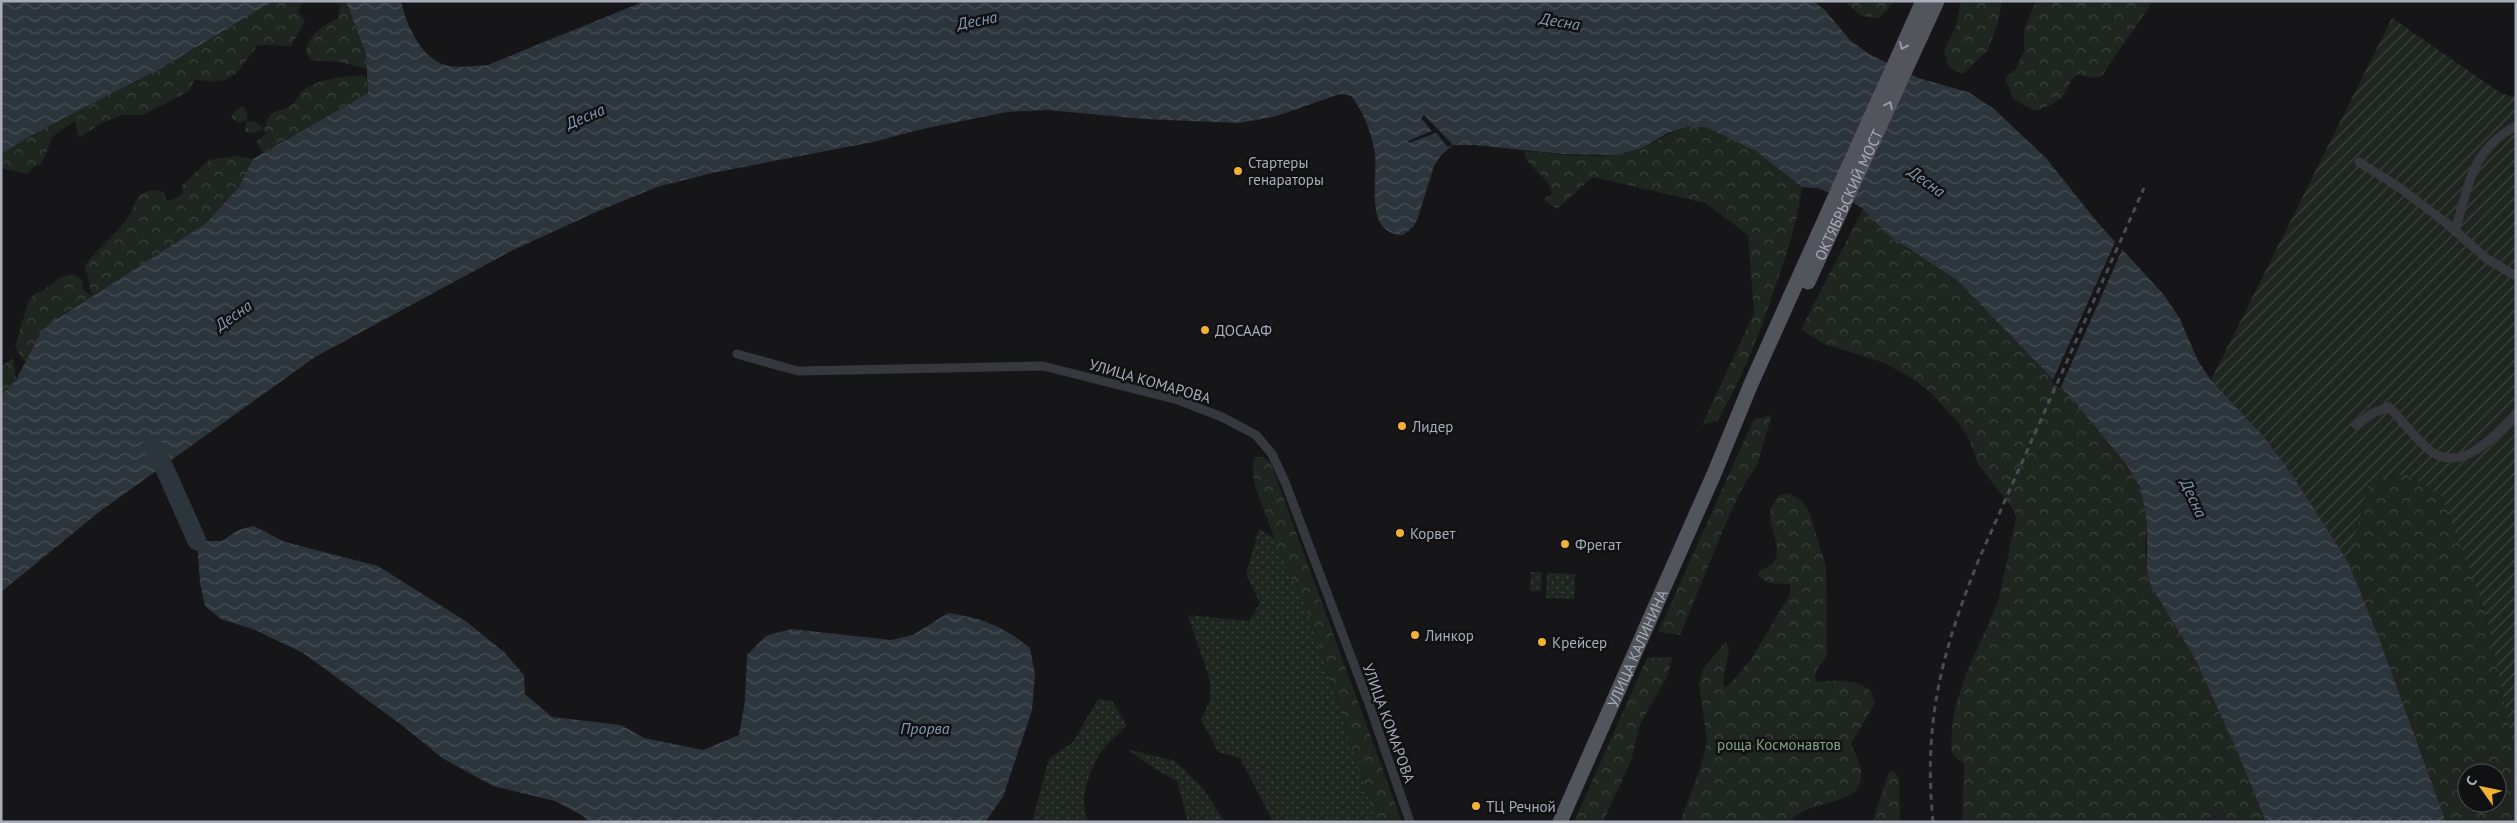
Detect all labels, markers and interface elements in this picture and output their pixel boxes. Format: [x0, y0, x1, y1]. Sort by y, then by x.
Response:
water label: Десна [953, 6, 999, 34]
water label: Десна [1536, 7, 1582, 34]
one-way arrow [1898, 41, 1909, 50]
water label: Десна [561, 99, 608, 134]
one-way arrow [1883, 101, 1893, 110]
street label: ОКТЯБРЬСКИЙ МОСТ [1810, 126, 1887, 263]
place label: Стартеры генараторы [1248, 153, 1324, 189]
water label: Десна [1903, 160, 1949, 201]
marker: Стартеры генараторы [1232, 165, 1244, 177]
water label: Десна [209, 295, 255, 336]
place label: ДОСААФ [1215, 321, 1272, 340]
marker: ДОСААФ [1199, 324, 1211, 336]
street label: УЛИЦА КОМАРОВА [1087, 355, 1213, 407]
place label: Лидер [1411, 417, 1453, 436]
marker: Лидер [1396, 420, 1408, 432]
water label: Десна [2176, 474, 2212, 521]
place label: Корвет [1410, 524, 1455, 543]
marker: Корвет [1394, 527, 1406, 539]
place label: Фрегат [1575, 535, 1621, 554]
marker: Фрегат [1559, 538, 1571, 550]
street label: УЛИЦА КАЛИНИНА [1603, 586, 1671, 710]
place label: Линкор [1424, 626, 1474, 645]
marker: Линкор [1409, 629, 1421, 641]
place label: Крейсер [1552, 633, 1607, 652]
marker: Крейсер [1536, 636, 1548, 648]
street label: УЛИЦА КОМАРОВА [1359, 661, 1419, 785]
water label: Прорва [900, 718, 950, 738]
park label: роща Космонавтов [1717, 735, 1841, 754]
north arrow [2457, 763, 2507, 813]
text: С [2461, 773, 2481, 789]
place label: ТЦ Речной [1486, 797, 1556, 816]
marker: ТЦ Речной [1470, 800, 1482, 812]

